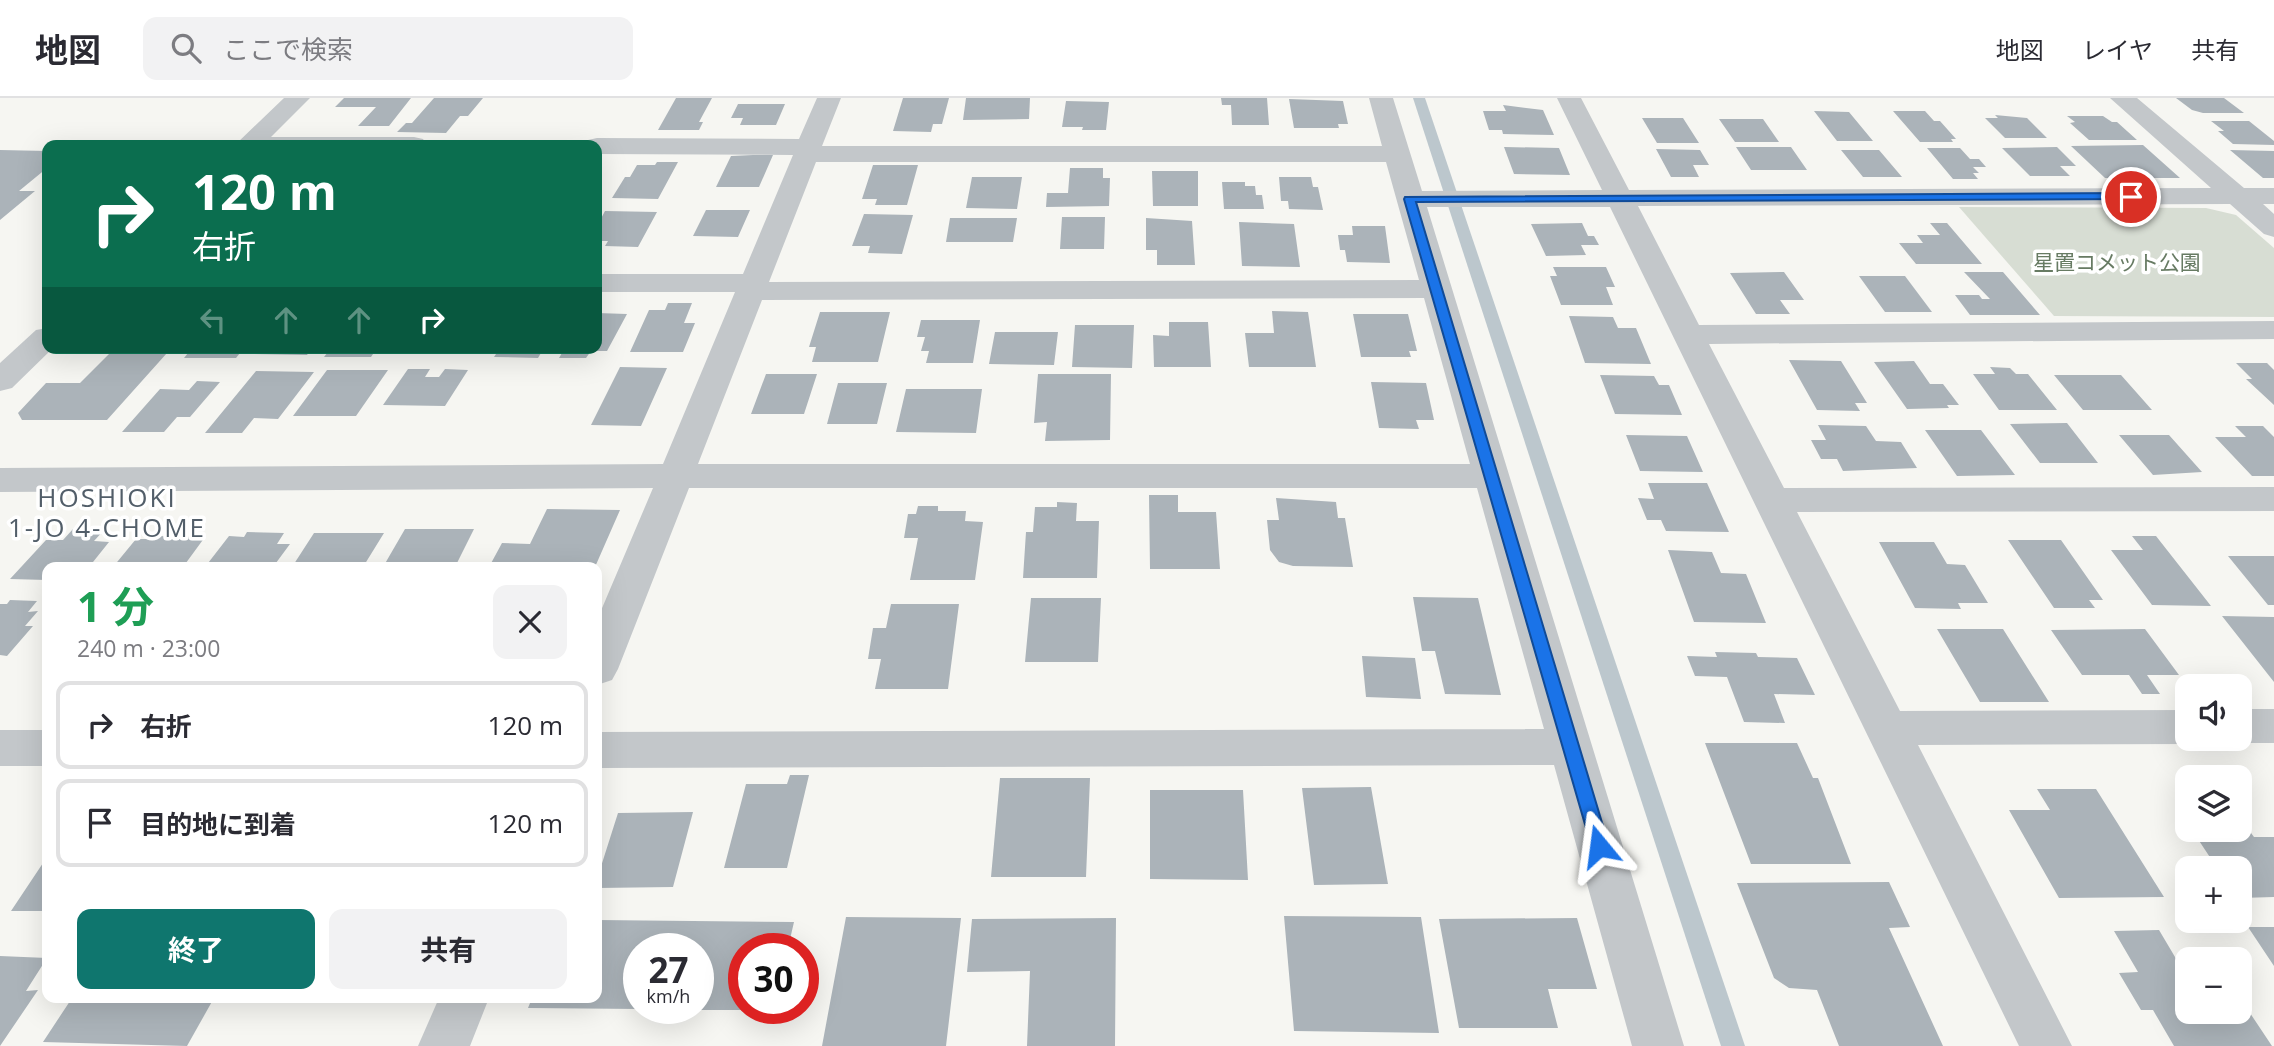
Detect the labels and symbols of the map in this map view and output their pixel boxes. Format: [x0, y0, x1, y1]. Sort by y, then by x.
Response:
pin [2101, 167, 2161, 227]
park label: 星置コメット公園 [2033, 248, 2201, 276]
district label: HOSHIOKI 1-JO 4-CHOME [8, 479, 206, 545]
position arrow [1562, 809, 1636, 883]
speed limit sign: 30 [728, 933, 819, 1024]

